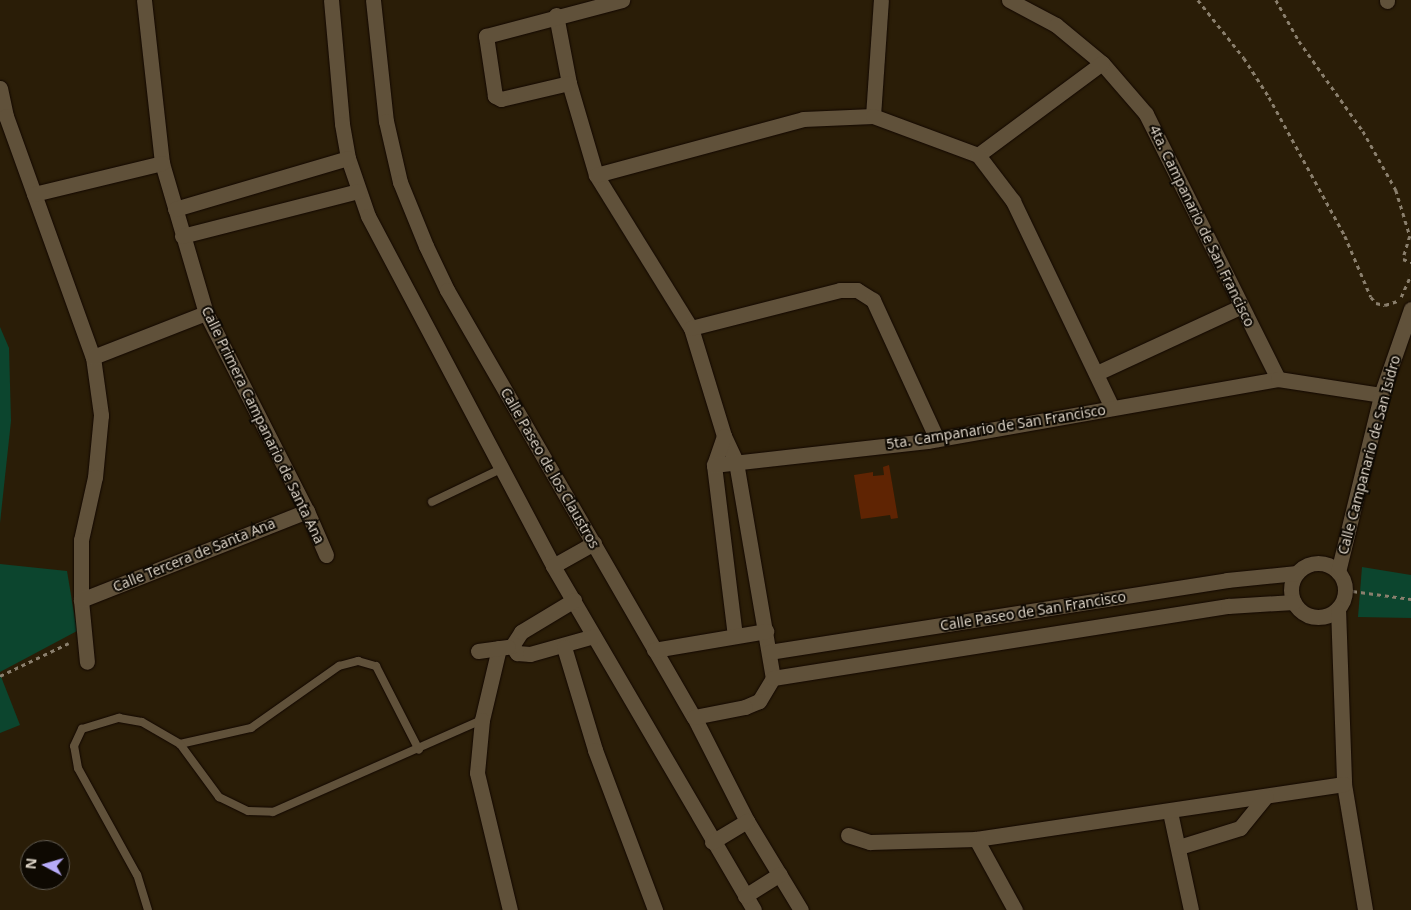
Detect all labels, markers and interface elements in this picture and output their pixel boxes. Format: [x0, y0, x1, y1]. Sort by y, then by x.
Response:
street label: 4ta. Campanario de San Francisco [1146, 123, 1258, 329]
street label: Calle Primera Campanario de Santa Ana [198, 304, 328, 546]
street label: Calle Campanario de San Isidro [1334, 354, 1404, 556]
street label: Calle Paseo de los Claustros [497, 385, 603, 551]
street label: 5ta. Campanario de San Francisco [885, 401, 1107, 453]
street label: Calle Tercera de Santa Ana [110, 515, 278, 595]
street label: Calle Paseo de San Francisco [939, 588, 1127, 634]
north arrow [20, 840, 70, 890]
text: N [21, 857, 41, 870]

